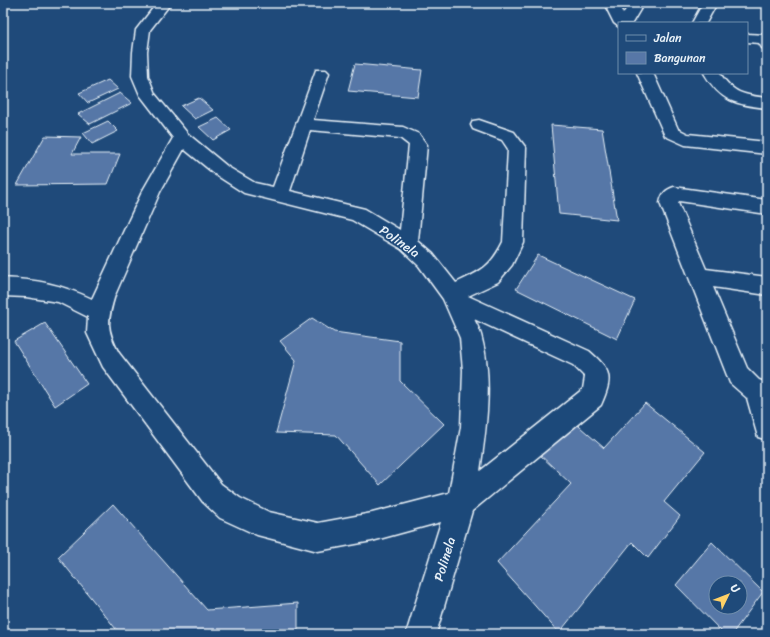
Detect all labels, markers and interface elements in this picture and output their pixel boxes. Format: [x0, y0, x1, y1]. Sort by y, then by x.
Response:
legend [618, 22, 748, 74]
text: Jalan [653, 27, 682, 49]
text: Bangunan [654, 47, 706, 69]
street label: Polinela [375, 219, 425, 264]
street label: Polinela [427, 534, 462, 584]
north arrow [708, 575, 748, 615]
text: U [726, 579, 745, 598]

